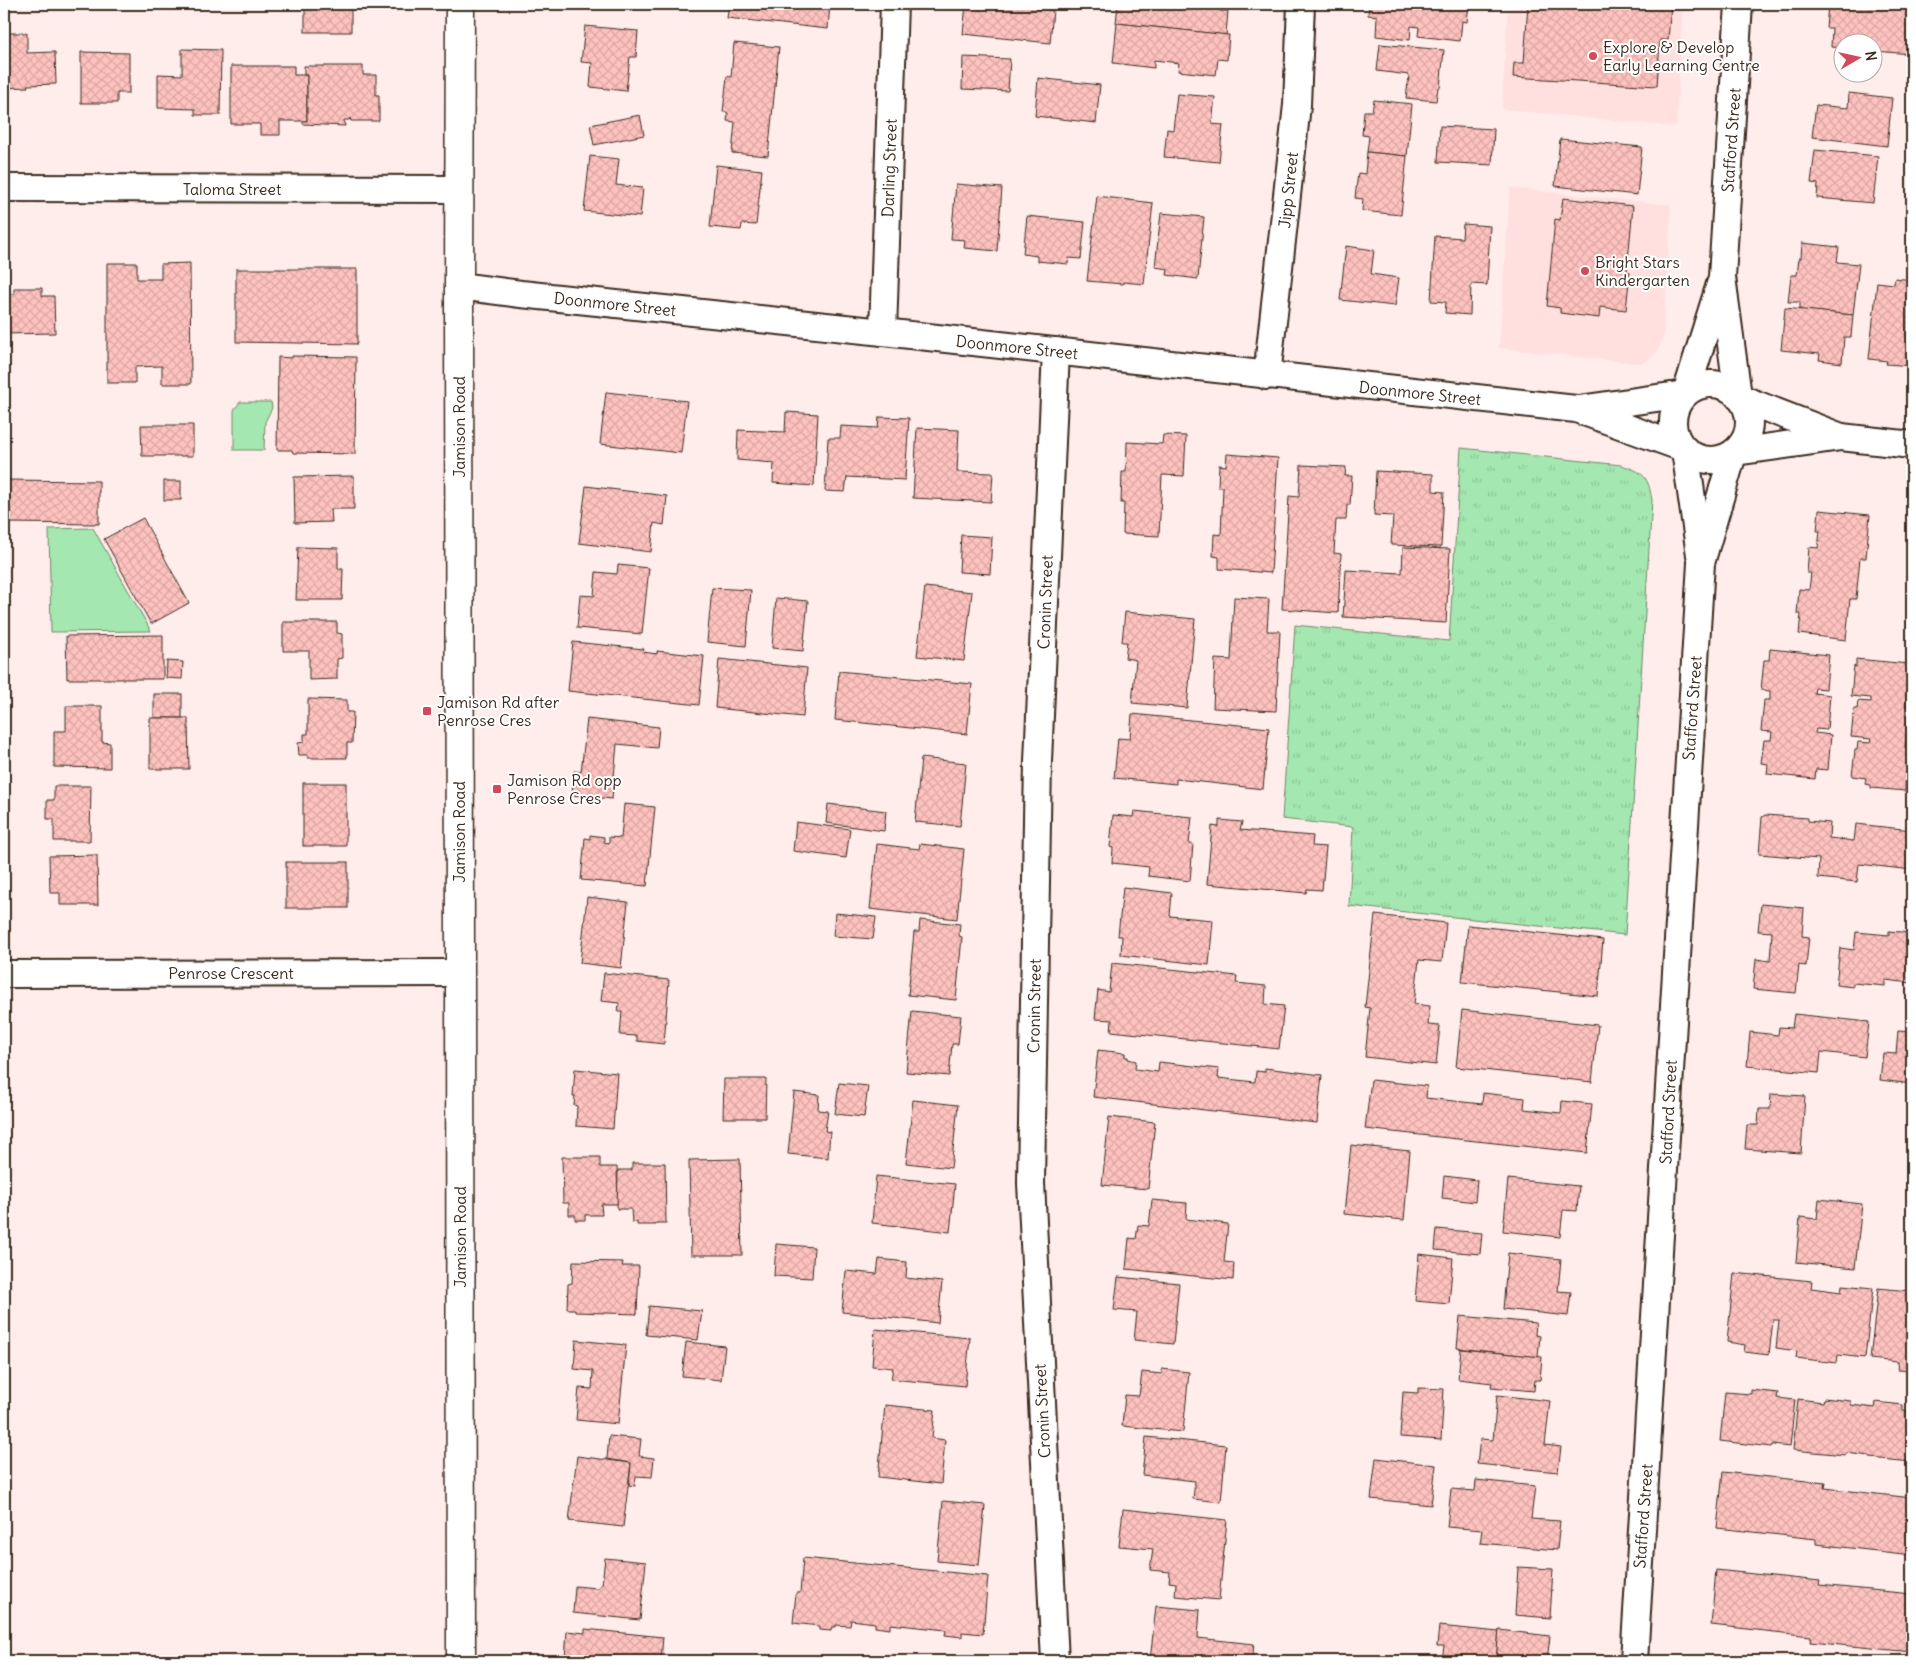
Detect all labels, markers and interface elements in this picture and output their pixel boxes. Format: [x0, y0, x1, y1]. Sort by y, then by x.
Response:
north arrow [1834, 32, 1884, 82]
place label: Explore & Develop Early Learning Centre [1603, 37, 1760, 75]
marker: Explore & Develop Early Learning Centre [1587, 50, 1599, 62]
text: N [1861, 50, 1880, 62]
street label: Stafford Street [1717, 86, 1745, 193]
street label: Darling Street [877, 118, 901, 218]
street label: Jipp Street [1274, 150, 1302, 229]
street label: Taloma Street [183, 179, 282, 199]
place label: Bright Stars Kindergarten [1595, 252, 1690, 290]
marker: Bright Stars Kindergarten [1579, 265, 1591, 277]
street label: Doonmore Street [553, 288, 678, 320]
street label: Doonmore Street [955, 331, 1080, 363]
street label: Jamison Road [449, 376, 469, 478]
street label: Doonmore Street [1358, 377, 1483, 409]
street label: Cronin Street [1033, 554, 1057, 650]
street label: Stafford Street [1678, 654, 1706, 761]
place label: Jamison Rd after Penrose Cres [437, 692, 560, 730]
marker: Jamison Rd after Penrose Cres [421, 705, 433, 717]
place label: Jamison Rd opp Penrose Cres [507, 770, 622, 808]
street label: Jamison Road [449, 781, 469, 883]
marker: Jamison Rd opp Penrose Cres [491, 783, 503, 795]
street label: Cronin Street [1023, 958, 1045, 1053]
street label: Penrose Crescent [168, 963, 294, 983]
street label: Stafford Street [1655, 1059, 1681, 1165]
street label: Jamison Road [450, 1186, 470, 1288]
street label: Cronin Street [1030, 1363, 1054, 1459]
street label: Stafford Street [1629, 1462, 1657, 1569]

